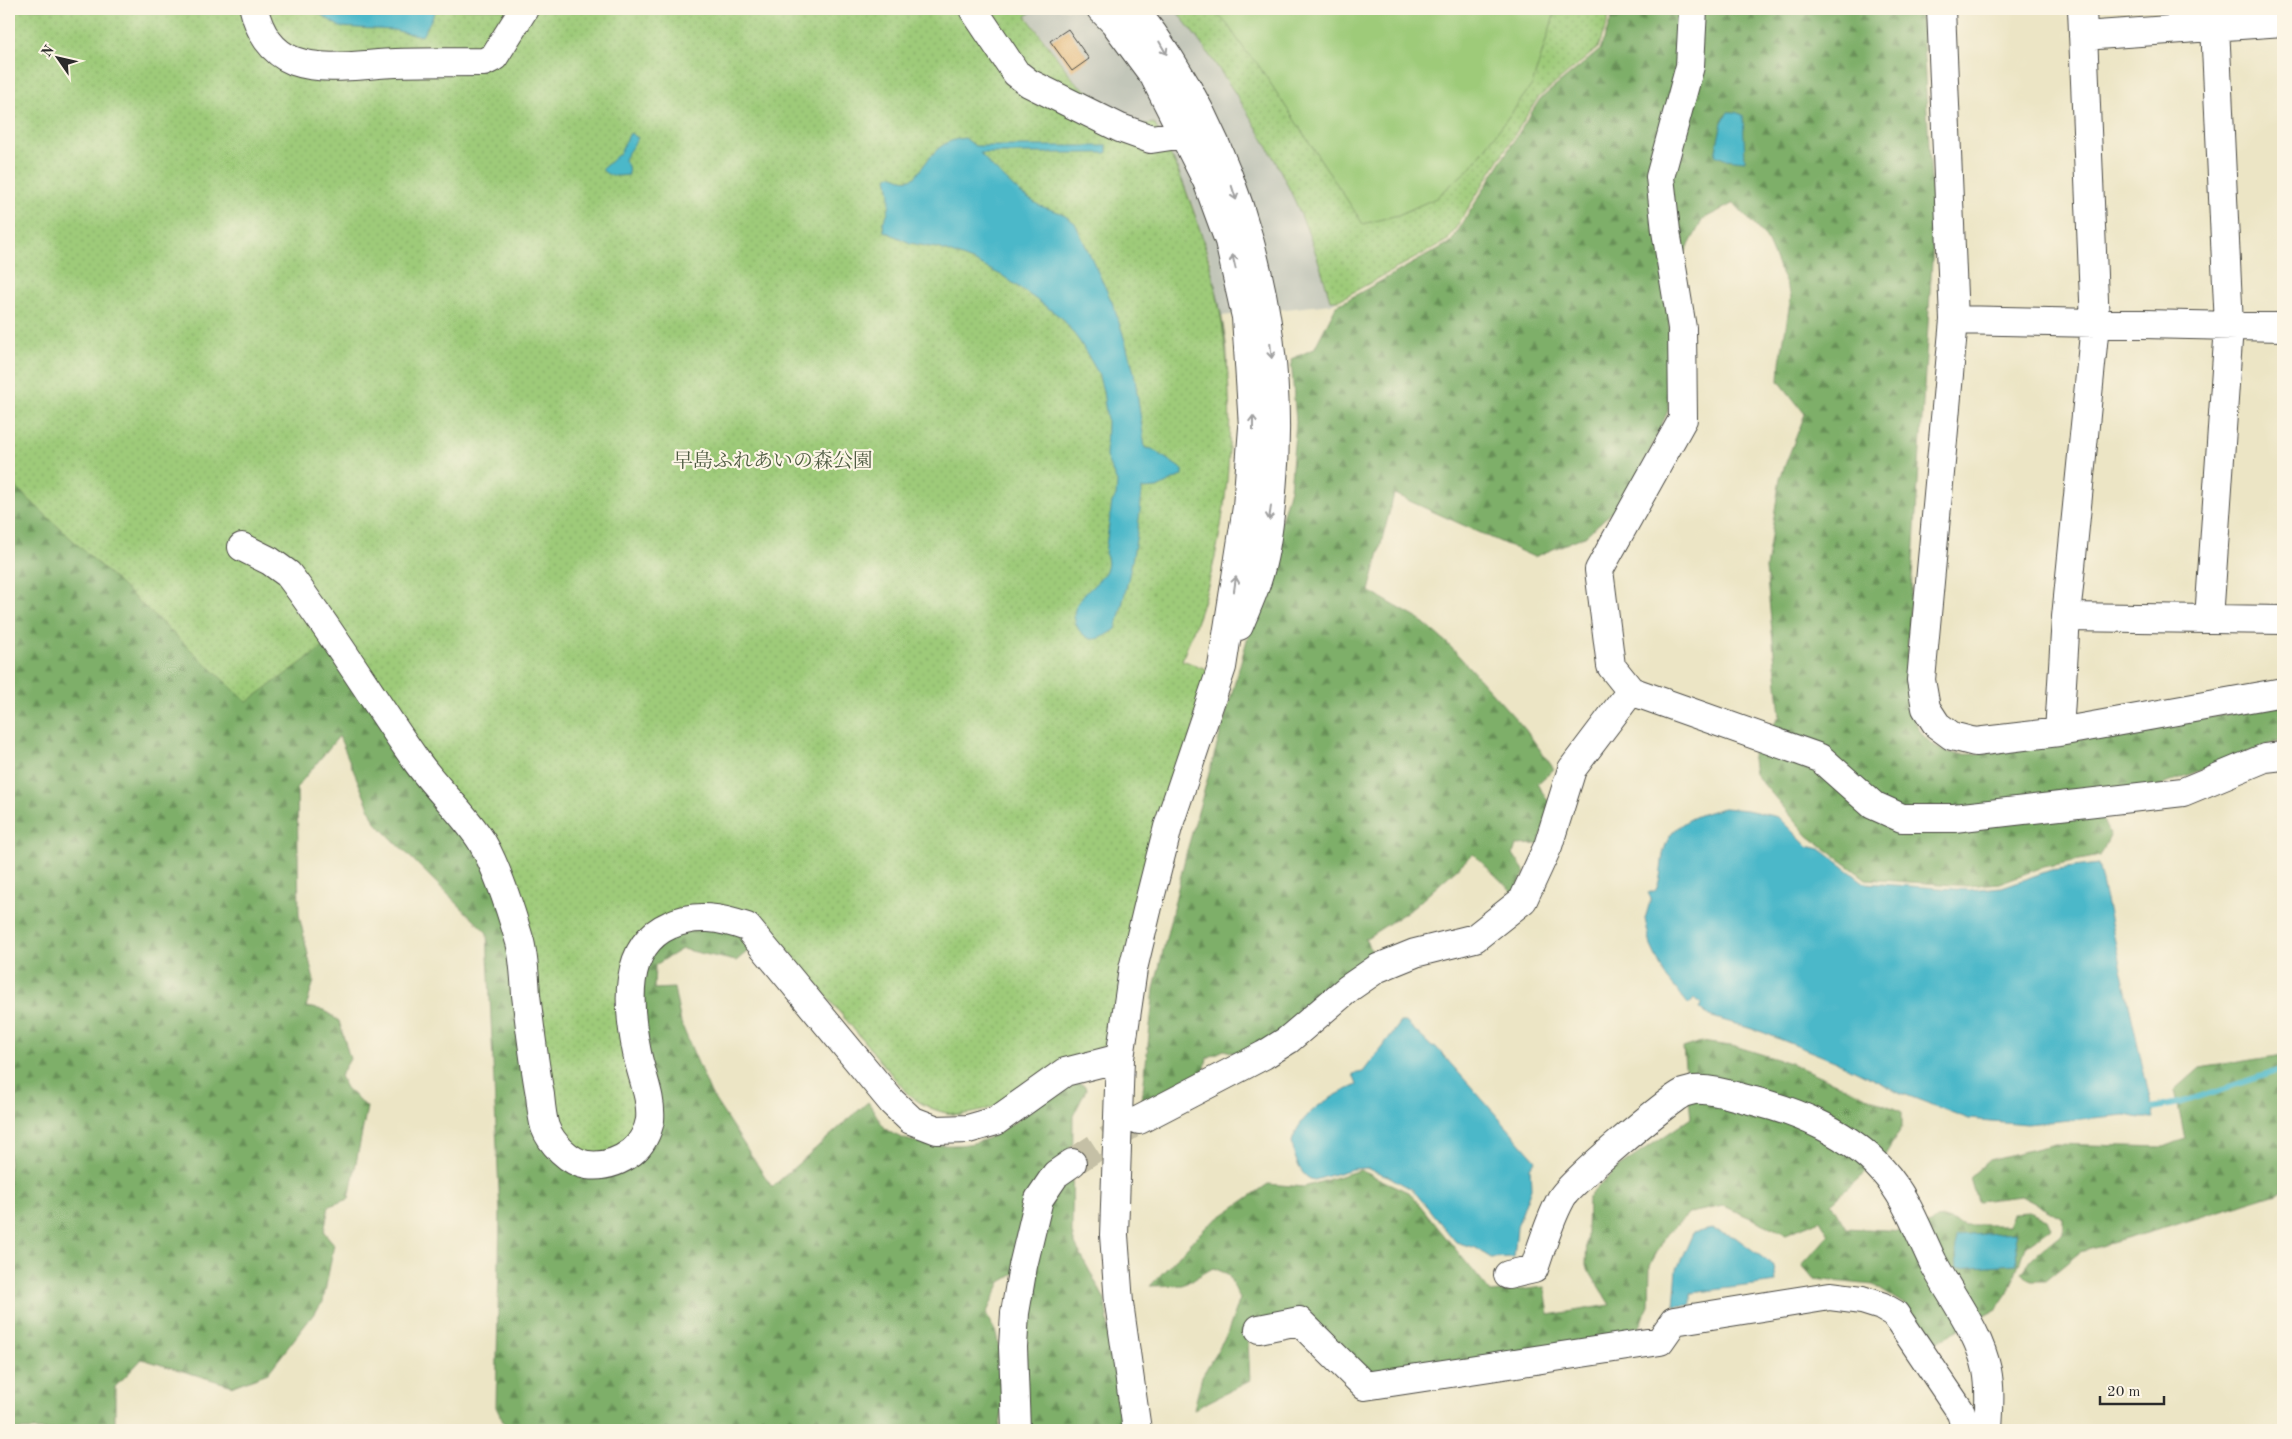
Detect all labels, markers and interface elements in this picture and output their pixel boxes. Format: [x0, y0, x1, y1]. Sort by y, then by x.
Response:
north arrow [32, 32, 82, 82]
one-way arrow [1159, 40, 1169, 54]
text: N [39, 43, 57, 60]
one-way arrow [1230, 185, 1240, 201]
one-way arrow [1229, 255, 1238, 271]
one-way arrow [1266, 343, 1275, 359]
one-way arrow [1248, 415, 1258, 432]
park label: 早島ふれあいの森公園 [673, 450, 873, 472]
one-way arrow [1265, 505, 1275, 521]
one-way arrow [1230, 577, 1240, 593]
scale bar [2100, 1374, 2163, 1406]
text: 20 m [2107, 1385, 2141, 1400]

